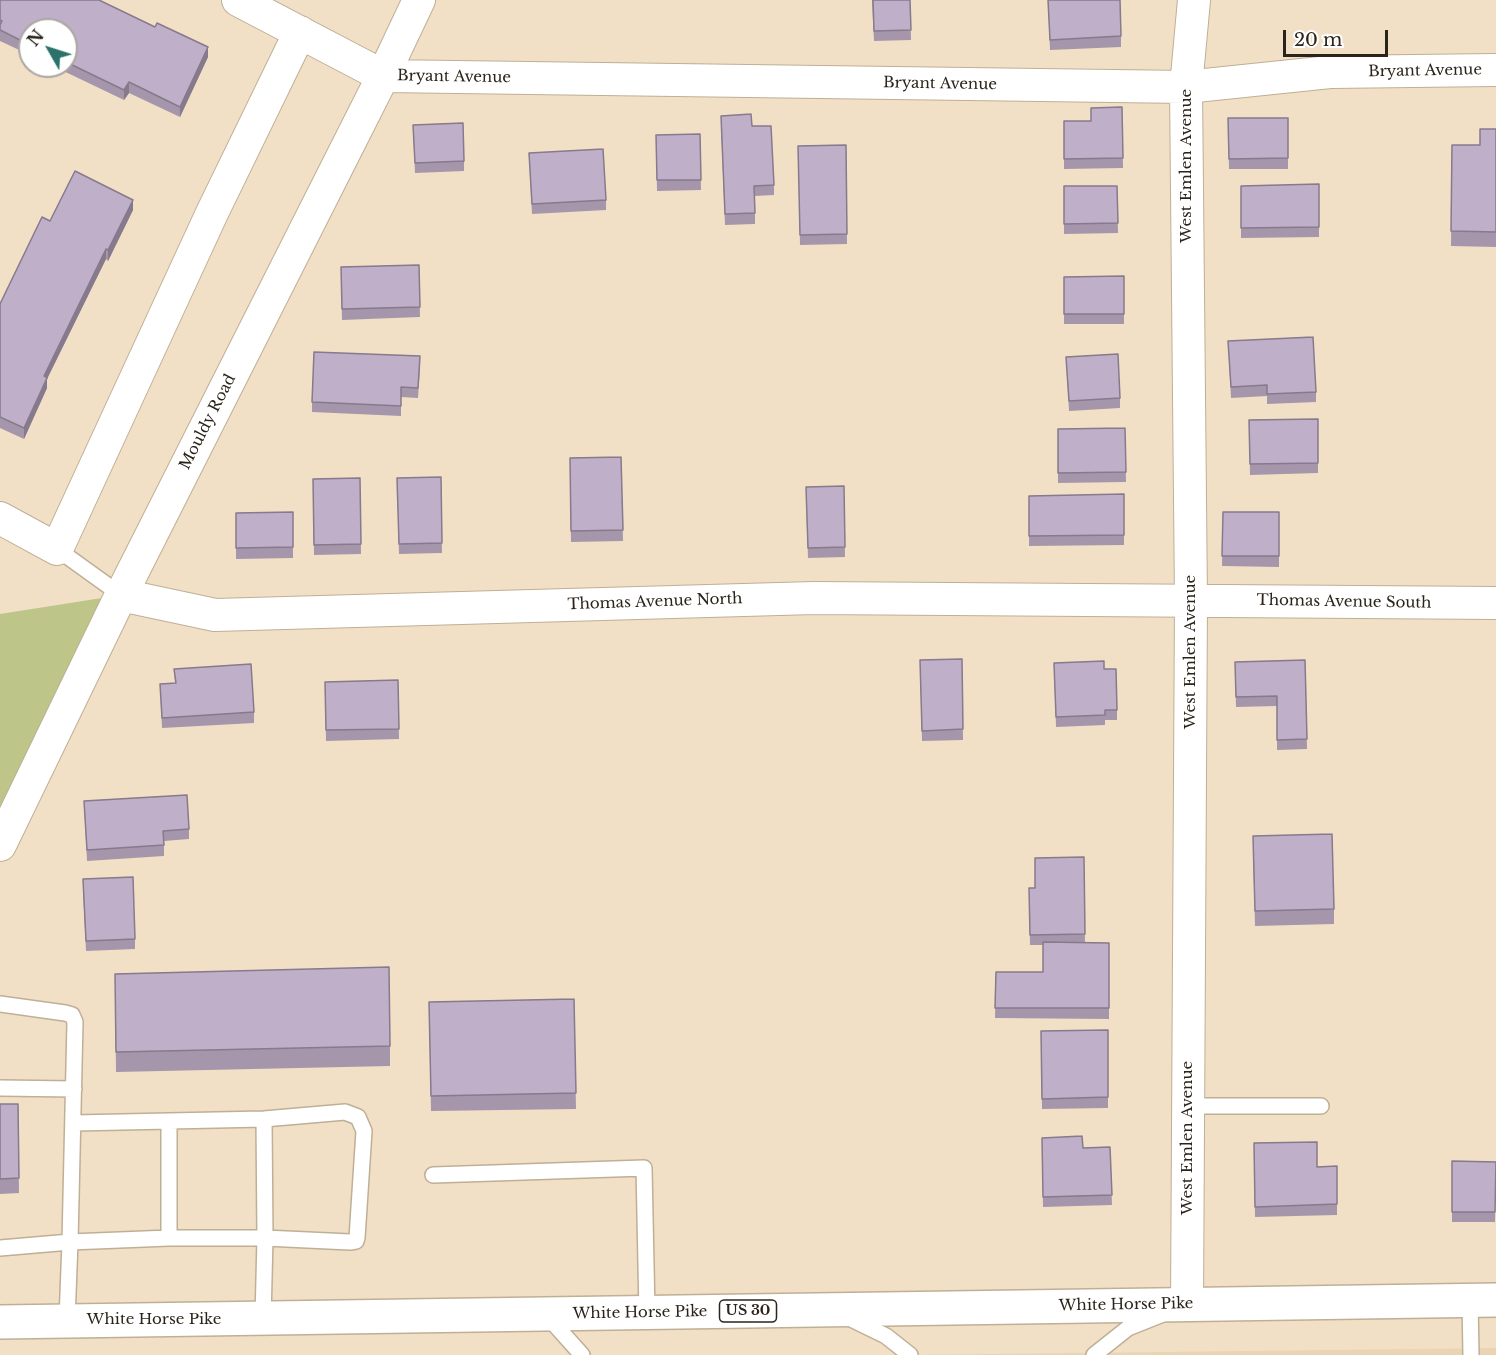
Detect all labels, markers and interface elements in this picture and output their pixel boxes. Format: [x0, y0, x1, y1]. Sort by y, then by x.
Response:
north arrow [18, 18, 78, 78]
scale bar [1286, 18, 1391, 56]
text: N [23, 26, 48, 50]
text: 20 m [1294, 29, 1342, 51]
street label: Bryant Avenue [1368, 61, 1482, 81]
street label: Bryant Avenue [397, 67, 511, 87]
street label: Bryant Avenue [883, 74, 997, 94]
street label: West Emlen Avenue [1178, 89, 1196, 243]
street label: Mouldy Road [176, 371, 240, 473]
street label: West Emlen Avenue [1182, 575, 1200, 729]
street label: Thomas Avenue North [567, 590, 743, 614]
street label: Thomas Avenue South [1257, 591, 1431, 613]
street label: West Emlen Avenue [1179, 1061, 1197, 1215]
street label: White Horse Pike [1058, 1295, 1194, 1315]
road number: US 30 [720, 1300, 777, 1322]
street label: White Horse Pike [572, 1303, 708, 1323]
street label: White Horse Pike [87, 1311, 221, 1329]

